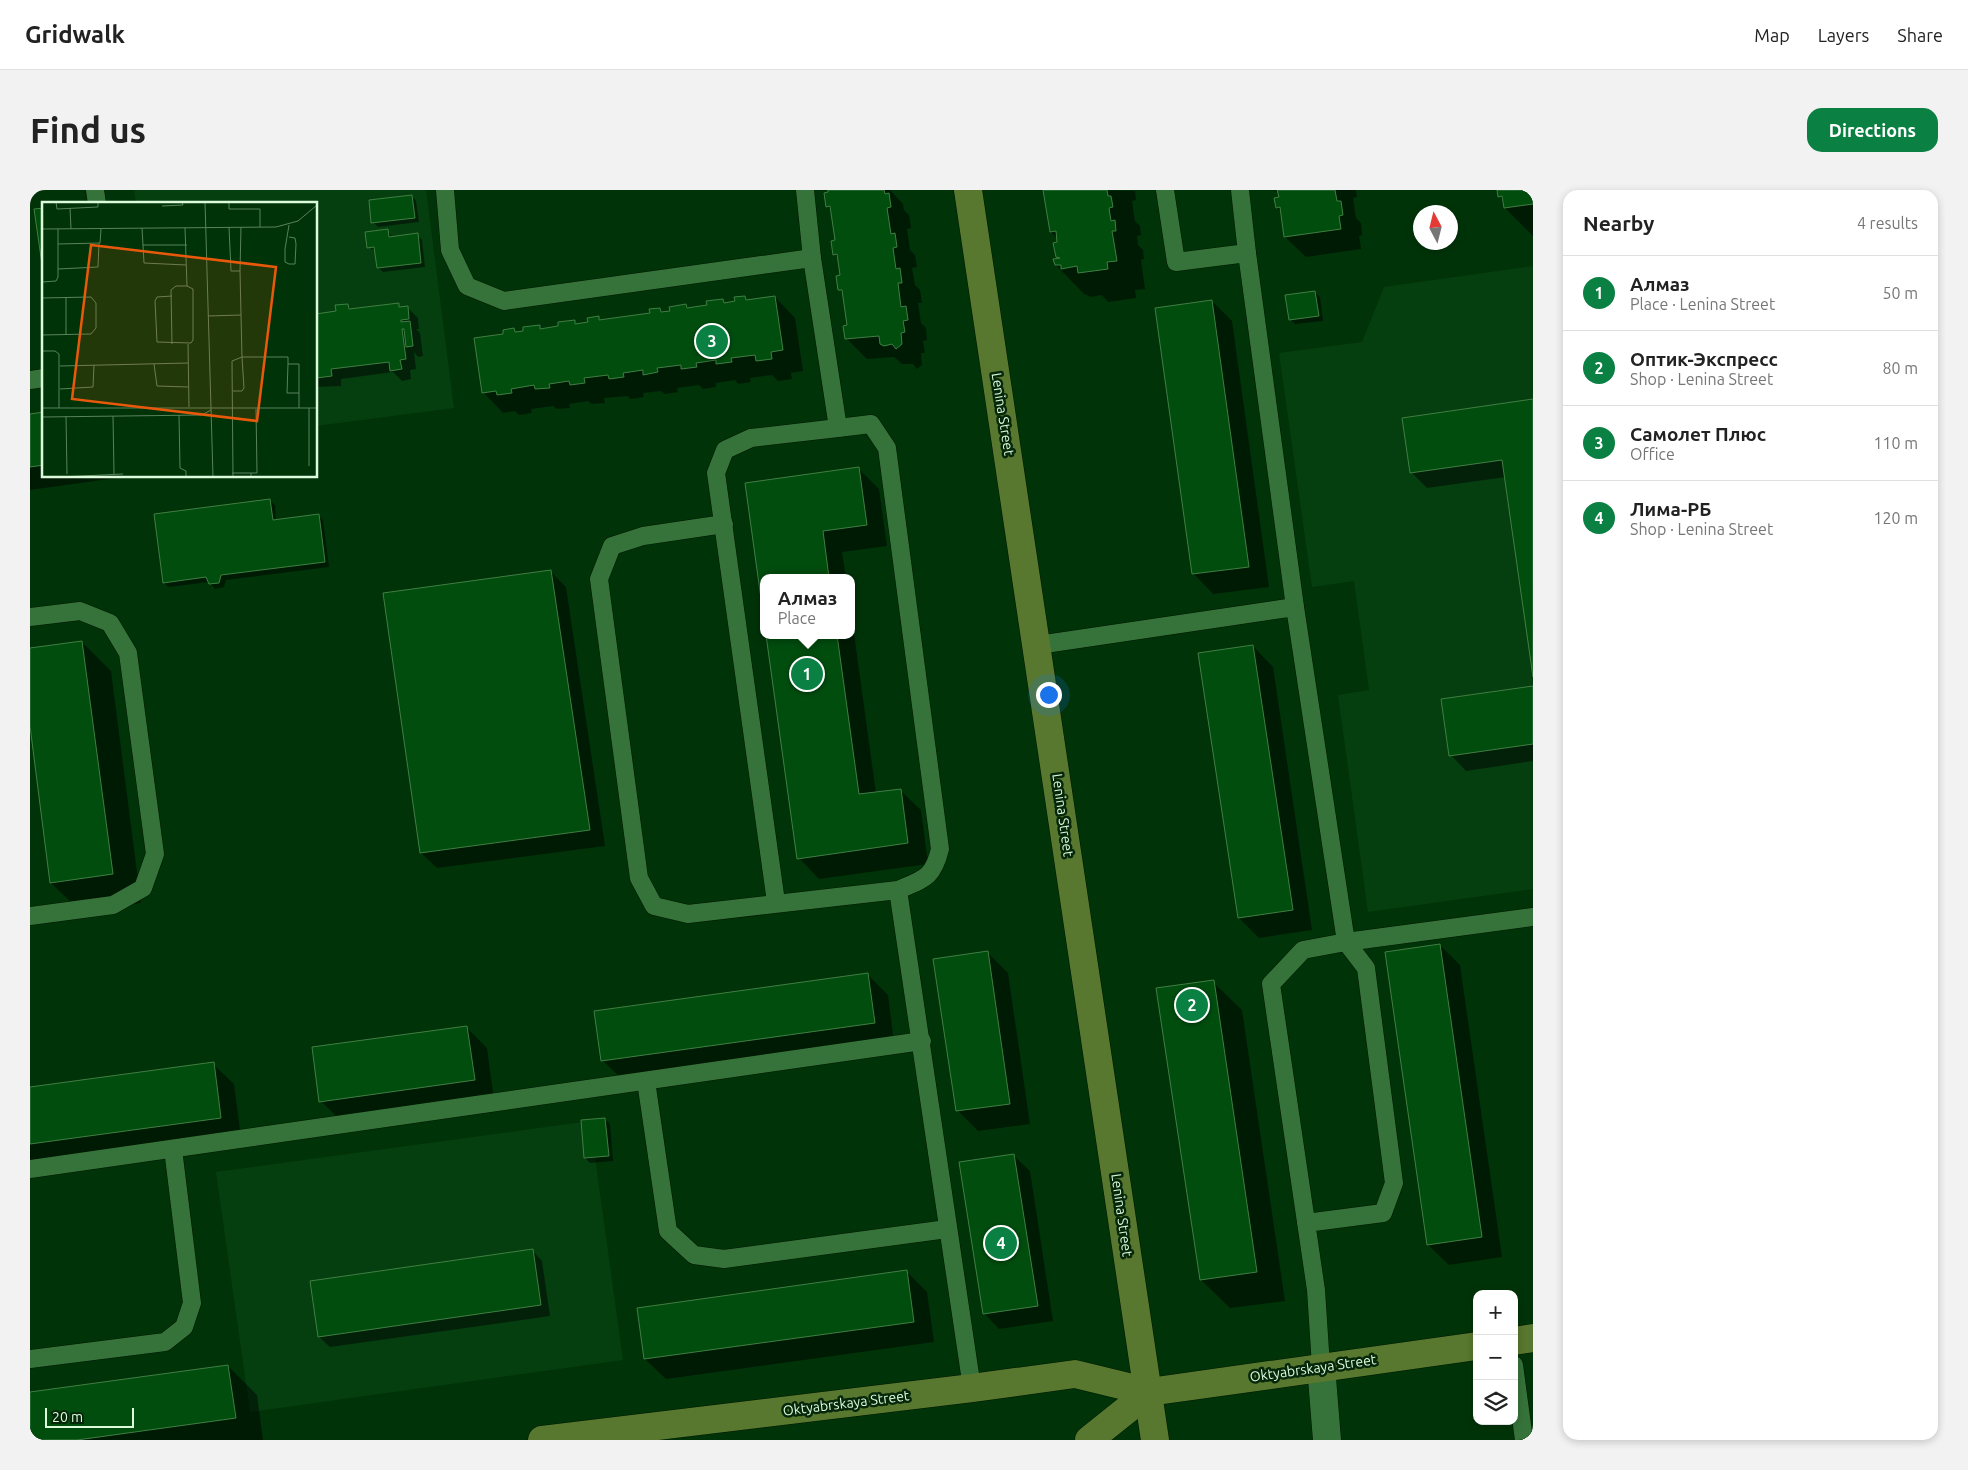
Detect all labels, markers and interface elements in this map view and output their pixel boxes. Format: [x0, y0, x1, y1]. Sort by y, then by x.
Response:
text: Gridwalk [25, 21, 125, 48]
text: Map [1754, 25, 1790, 45]
text: Layers [1818, 25, 1869, 45]
text: Share [1897, 25, 1943, 45]
button: Directions [1807, 108, 1938, 152]
text: Find us [30, 110, 146, 150]
inset map [42, 202, 318, 478]
north arrow [1413, 205, 1458, 250]
text: Nearby [1583, 211, 1654, 235]
text: 4 results [1857, 214, 1918, 232]
text: Алмаз [1630, 273, 1689, 295]
text: 1 [1594, 284, 1604, 302]
text: 50 m [1882, 284, 1918, 302]
text: Place · Lenina Street [1630, 295, 1775, 313]
pin: 3 [696, 322, 728, 360]
text: Оптик-Экспресс [1630, 348, 1778, 370]
text: 2 [1594, 359, 1604, 377]
text: 80 m [1882, 359, 1918, 377]
text: Shop · Lenina Street [1630, 370, 1773, 388]
street label: Lenina Street [989, 371, 1018, 457]
text: Самолет Плюс [1630, 423, 1766, 445]
text: 3 [1594, 434, 1604, 452]
text: 110 m [1873, 434, 1918, 452]
text: Office [1630, 445, 1675, 463]
text: Лима-РБ [1630, 498, 1711, 520]
text: 4 [1594, 509, 1604, 527]
text: 120 m [1873, 509, 1918, 527]
text: Shop · Lenina Street [1630, 520, 1773, 538]
popup [760, 574, 855, 639]
text: Алмаз [778, 587, 837, 609]
text: Place [778, 609, 816, 627]
pin: 1 [791, 655, 823, 693]
your location [1036, 682, 1062, 708]
street label: Lenina Street [1049, 772, 1077, 858]
pin: 2 [1176, 986, 1208, 1024]
street label: Lenina Street [1108, 1172, 1136, 1258]
pin: 4 [985, 1224, 1017, 1262]
map controls [1473, 1290, 1518, 1425]
button: + [1473, 1290, 1518, 1335]
button: − [1473, 1335, 1518, 1380]
street label: Oktyabrskaya Street [1249, 1351, 1378, 1385]
button: layers [1473, 1380, 1518, 1425]
street label: Oktyabrskaya Street [782, 1387, 911, 1419]
scale bar [45, 1405, 134, 1428]
text: 20 m [52, 1409, 83, 1425]

